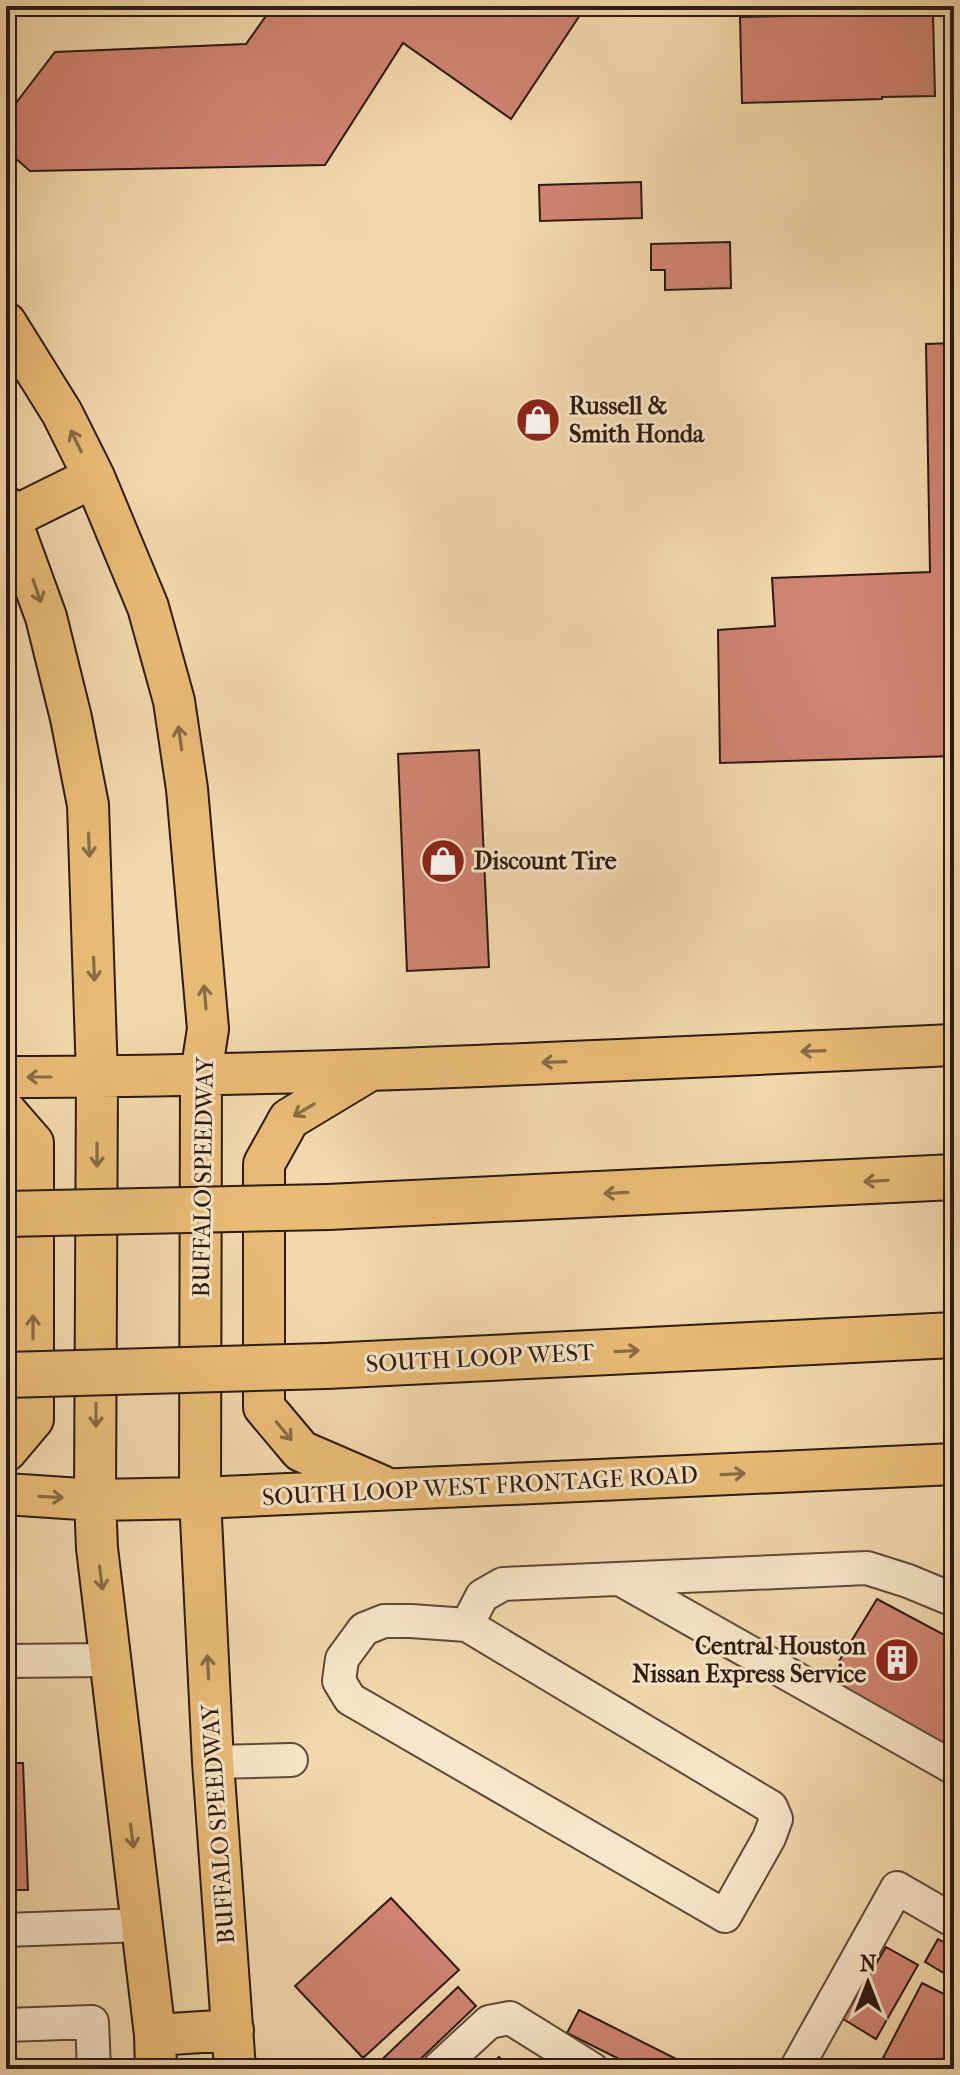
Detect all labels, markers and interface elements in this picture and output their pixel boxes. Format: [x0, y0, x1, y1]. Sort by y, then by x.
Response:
place label: Russell & Smith Honda [569, 392, 705, 448]
shop icon: Russell & Smith Honda [514, 396, 562, 444]
one-way arrow [68, 430, 83, 454]
one-way arrow [31, 579, 45, 603]
one-way arrow [172, 726, 187, 751]
one-way arrow [82, 831, 97, 858]
shop icon: Discount Tire [419, 837, 467, 885]
place label: Discount Tire [474, 847, 617, 875]
one-way arrow [86, 955, 101, 982]
one-way arrow [197, 984, 212, 1011]
one-way arrow [800, 1043, 827, 1058]
one-way arrow [541, 1054, 568, 1069]
street label: BUFFALO SPEEDWAY [187, 1056, 219, 1298]
one-way arrow [26, 1069, 53, 1085]
one-way arrow [293, 1102, 316, 1118]
one-way arrow [89, 1141, 105, 1168]
one-way arrow [863, 1173, 890, 1188]
one-way arrow [603, 1186, 630, 1201]
one-way arrow [25, 1314, 41, 1341]
street label: SOUTH LOOP WEST [365, 1338, 596, 1378]
one-way arrow [613, 1343, 640, 1358]
one-way arrow [88, 1401, 104, 1428]
one-way arrow [275, 1421, 293, 1441]
street label: SOUTH LOOP WEST FRONTAGE ROAD [261, 1461, 699, 1511]
one-way arrow [719, 1467, 746, 1482]
one-way arrow [37, 1489, 64, 1504]
one-way arrow [93, 1564, 108, 1590]
place label: Central Houston Nissan Express Service [632, 1632, 867, 1688]
building icon: Central Houston Nissan Express Service [873, 1636, 921, 1684]
one-way arrow [201, 1654, 216, 1681]
street label: BUFFALO SPEEDWAY [196, 1702, 240, 1945]
one-way arrow [124, 1822, 139, 1849]
north arrow [828, 1943, 908, 2023]
text: N [860, 1951, 877, 1977]

